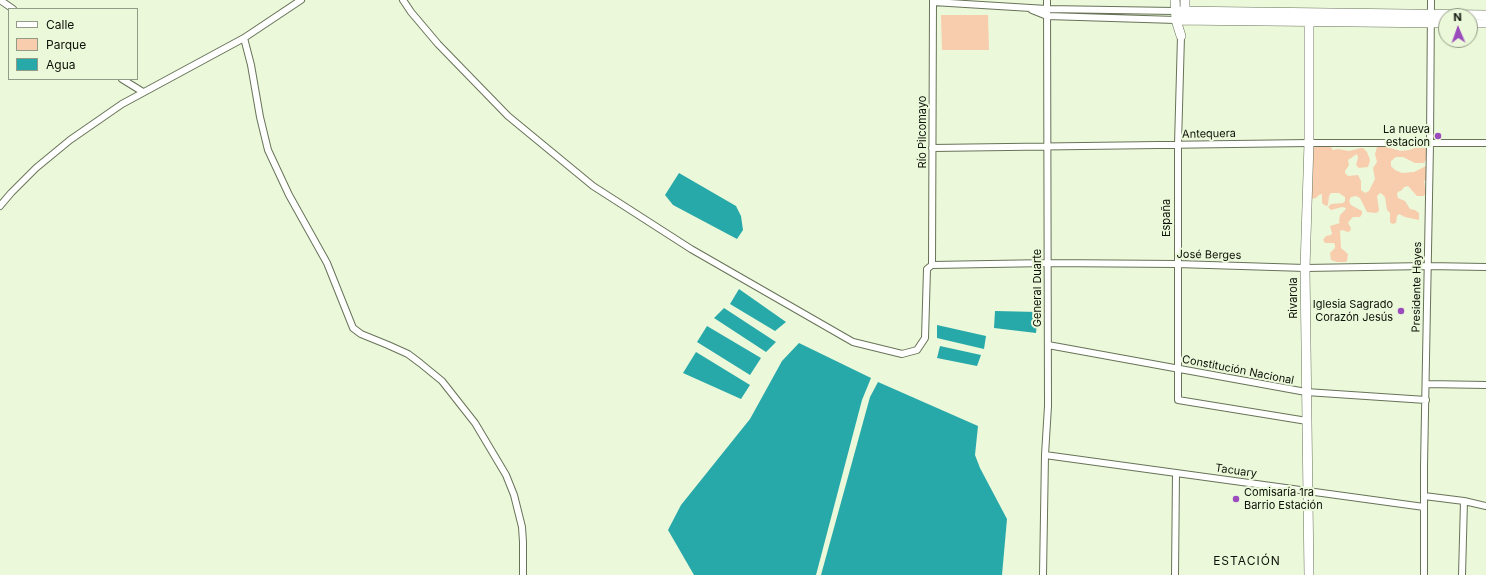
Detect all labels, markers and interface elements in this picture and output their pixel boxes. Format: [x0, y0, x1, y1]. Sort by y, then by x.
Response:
legend [8, 8, 138, 80]
north arrow [1438, 8, 1478, 48]
text: N [1453, 10, 1462, 24]
text: Calle [46, 17, 74, 32]
text: Parque [46, 37, 86, 52]
text: Agua [46, 57, 75, 72]
street label: Río Pilcomayo [916, 96, 930, 168]
place label: La nueva estacion [1383, 123, 1430, 149]
street label: Antequera [1182, 127, 1236, 141]
marker: La nueva estacion [1433, 131, 1443, 141]
street label: España [1160, 199, 1174, 237]
street label: Presidente Hayes [1410, 241, 1424, 333]
street label: José Berges [1177, 248, 1241, 262]
street label: General Duarte [1031, 249, 1045, 327]
street label: Rivarola [1287, 277, 1301, 319]
place label: Iglesia Sagrado Corazón Jesús [1313, 298, 1393, 324]
marker: Iglesia Sagrado Corazón Jesús [1396, 306, 1406, 316]
street label: Constitución Nacional [1181, 353, 1295, 387]
street label: Tacuary [1214, 462, 1258, 480]
place label: Comisaría 1ra Barrio Estación [1244, 486, 1323, 512]
marker: Comisaría 1ra Barrio Estación [1231, 494, 1241, 504]
district label: ESTACIÓN [1213, 554, 1281, 568]

